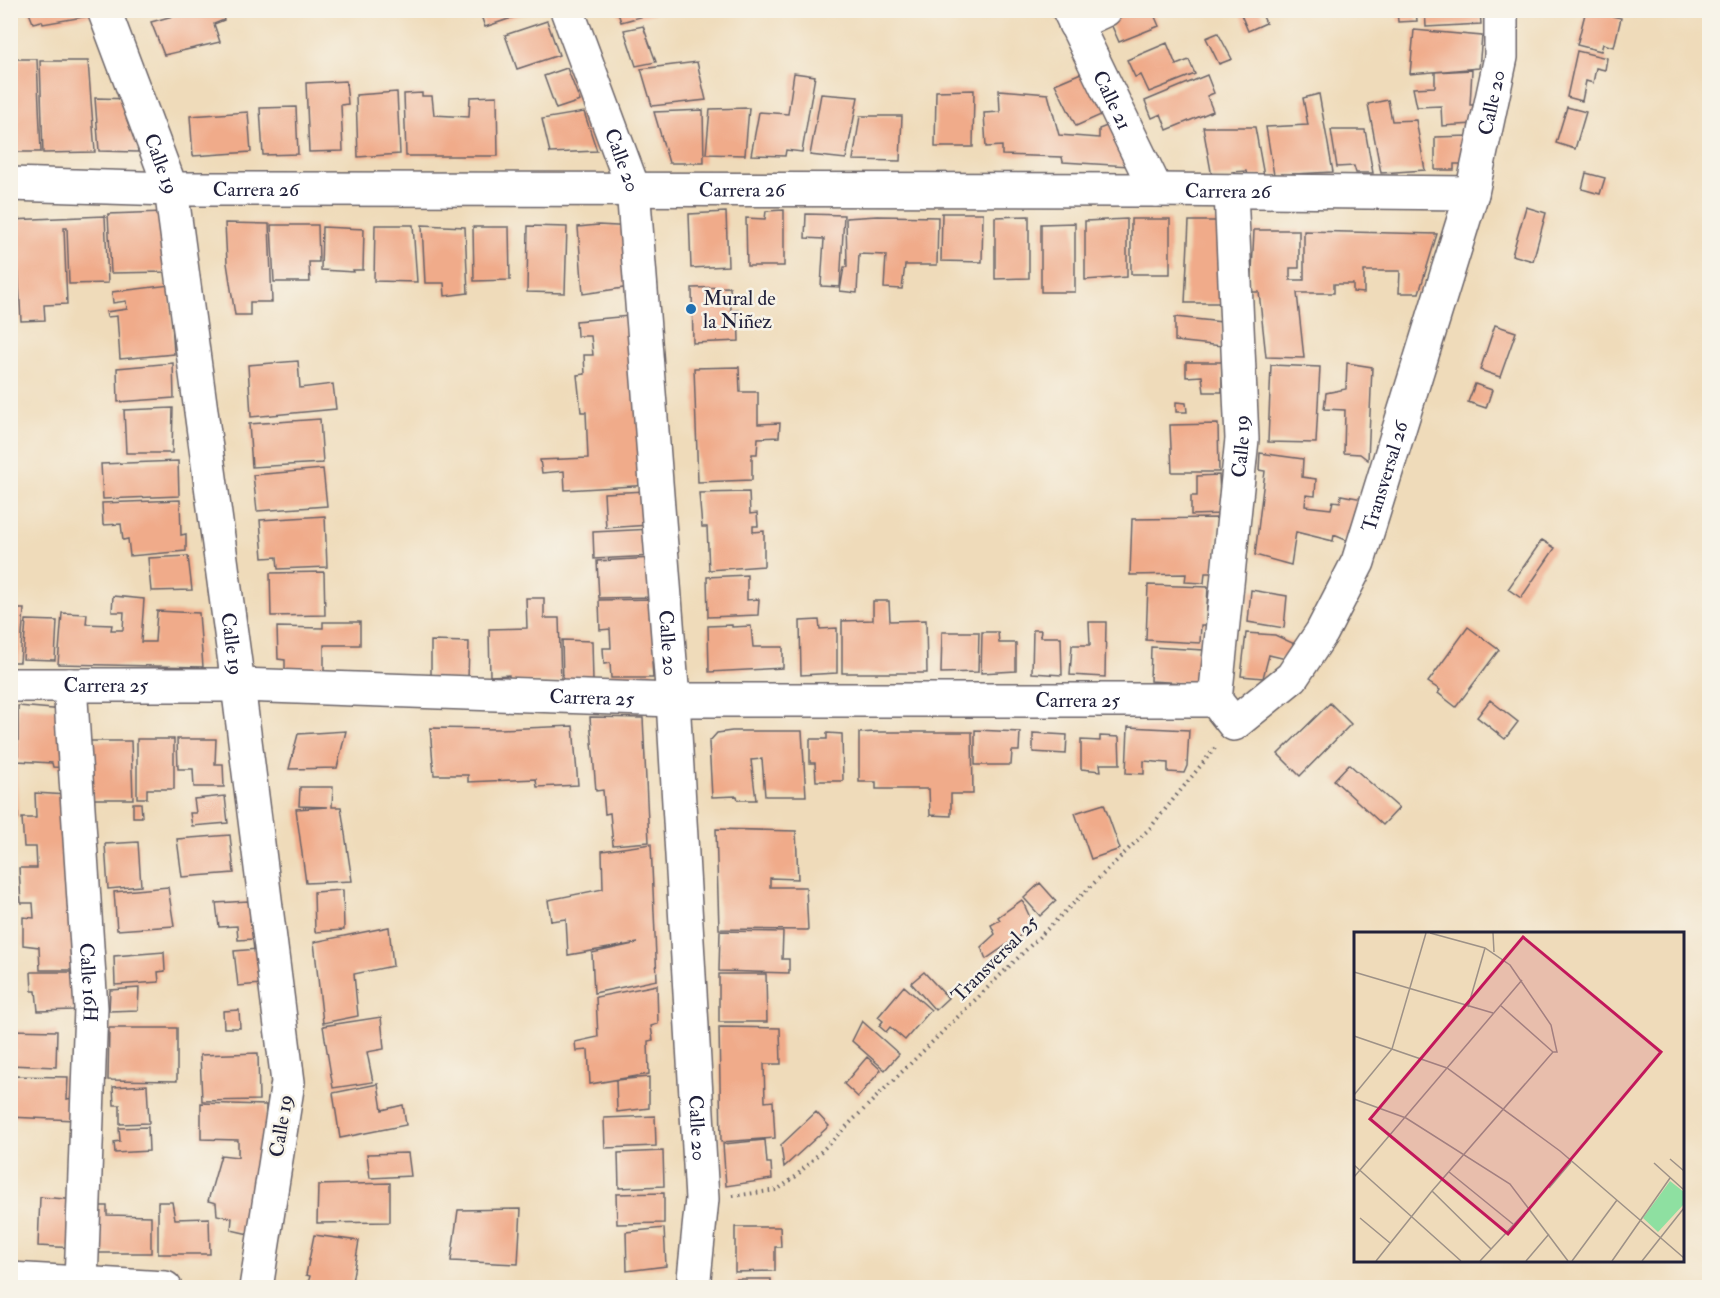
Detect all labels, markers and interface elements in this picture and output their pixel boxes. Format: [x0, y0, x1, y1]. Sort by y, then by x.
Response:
street label: Calle 21 [1088, 66, 1137, 134]
street label: Calle 20 [1472, 68, 1510, 137]
street label: Calle 20 [599, 125, 646, 195]
street label: Calle 19 [139, 130, 184, 197]
street label: Carrera 26 [213, 177, 300, 202]
street label: Carrera 26 [699, 177, 786, 202]
street label: Carrera 26 [1185, 178, 1272, 204]
place label: Mural de la Niñez [703, 286, 776, 334]
marker: Mural de la Niñez [684, 302, 698, 316]
street label: Calle 19 [1226, 414, 1255, 479]
street label: Transversal 26 [1356, 417, 1414, 535]
street label: Calle 20 [653, 609, 684, 677]
street label: Calle 19 [216, 611, 249, 677]
street label: Carrera 25 [64, 673, 149, 698]
street label: Carrera 25 [549, 683, 635, 711]
street label: Carrera 25 [1035, 688, 1120, 713]
street label: Transversal 25 [946, 910, 1044, 1008]
inset map [1354, 932, 1684, 1262]
street label: Calle 16H [74, 942, 104, 1022]
street label: Calle 19 [264, 1093, 298, 1159]
street label: Calle 20 [683, 1094, 712, 1162]

